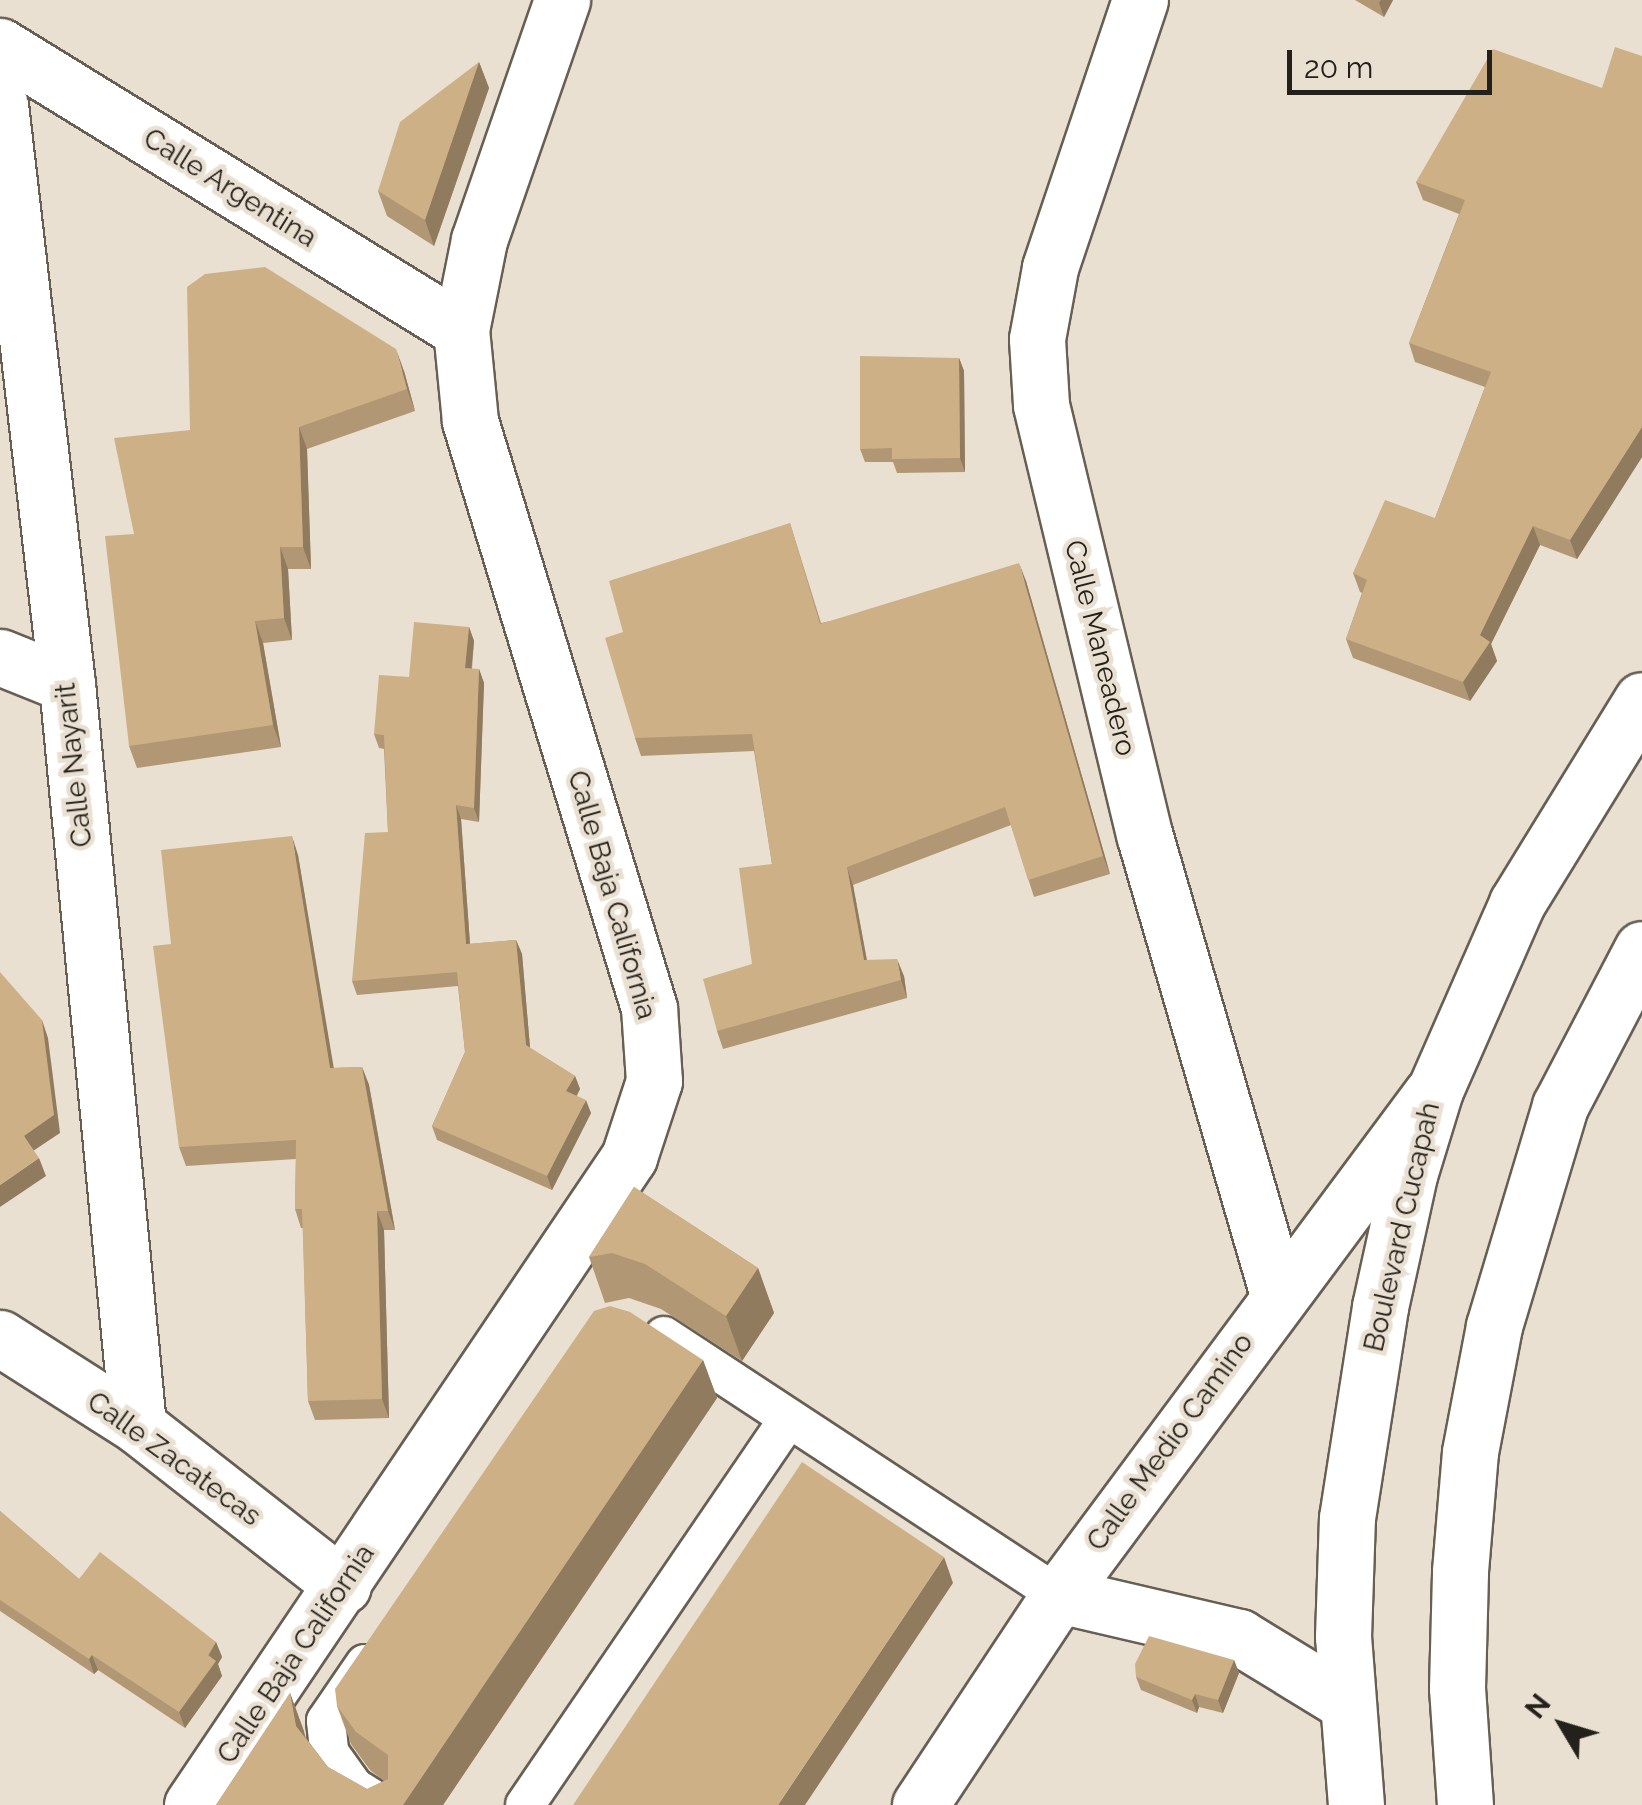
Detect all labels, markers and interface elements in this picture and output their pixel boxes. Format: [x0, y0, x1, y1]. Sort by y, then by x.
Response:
scale bar [1292, 30, 1497, 92]
text: 20 m [1304, 50, 1373, 85]
street label: Calle Argentina [137, 121, 323, 255]
street label: Calle Maneadero [1057, 537, 1143, 759]
street label: Calle Nayarit [49, 681, 99, 849]
street label: Calle Baja California [560, 767, 664, 1023]
street label: Boulevard Cucapah [1357, 1099, 1447, 1355]
street label: Calle Medio Camino [1080, 1327, 1260, 1557]
street label: Calle Zacatecas [81, 1385, 267, 1533]
street label: Calle Baja California [210, 1538, 382, 1770]
north arrow [1512, 1675, 1612, 1775]
text: N [1518, 1688, 1558, 1725]

